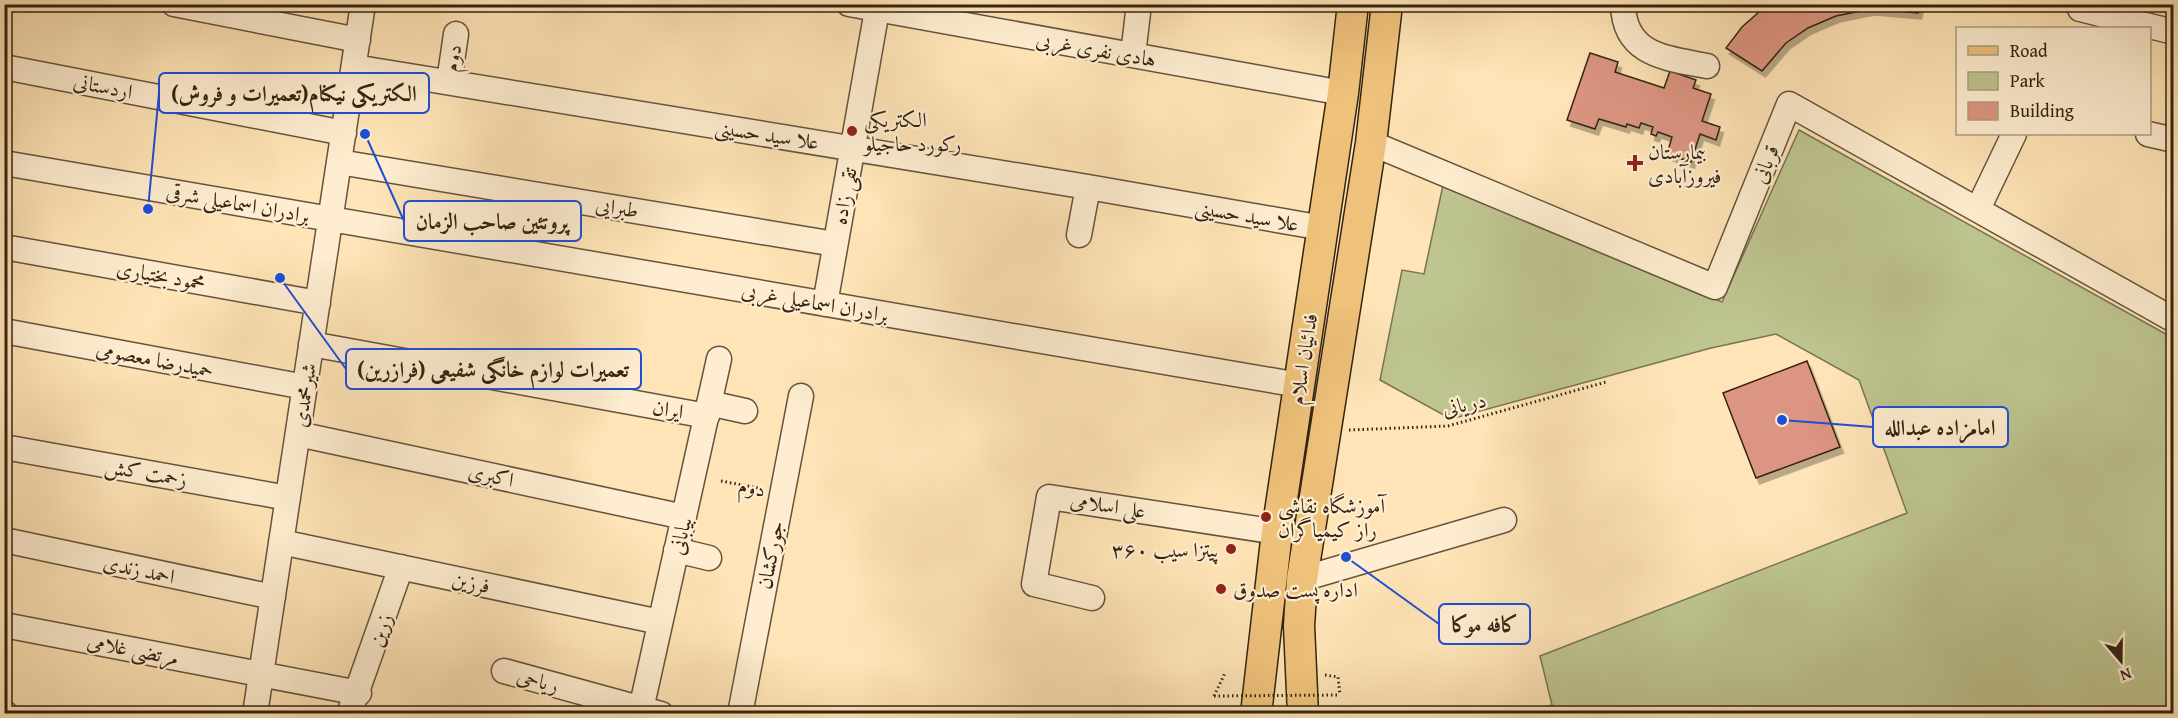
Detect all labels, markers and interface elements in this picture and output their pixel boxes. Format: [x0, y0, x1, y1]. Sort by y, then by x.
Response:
street label: هادی نفری غربی [1034, 23, 1158, 75]
legend [1956, 27, 2151, 135]
text: Road [2010, 37, 2048, 64]
street label: دوم [435, 42, 472, 74]
street label: اردستانی [71, 65, 135, 107]
text: Park [2010, 67, 2046, 94]
callout: الکتریکی نیکنام(تعمیرات و فروش) [159, 73, 429, 113]
text: الکتریکی نیکنام(تعمیرات و فروش) [171, 77, 417, 113]
text: Building [2010, 97, 2074, 124]
place label: الکتریکی رکورد حاجیلو [862, 104, 961, 159]
street label: علا سید حسینی [713, 110, 821, 158]
marker: الکتریکی رکورد حاجیلو [845, 124, 859, 138]
place label: بیمارستان فیروزآبادی [1648, 136, 1721, 191]
street label: قربانی [1743, 140, 1787, 188]
marker: بیمارستان فیروزآبادی [1626, 154, 1644, 172]
street label: تقی زاده [823, 164, 865, 227]
street label: برادران اسماعیلی شرقی [164, 175, 312, 232]
street label: طبرایی [593, 188, 641, 226]
street label: علا سید حسینی [1193, 191, 1301, 239]
callout: پروتئین صاحب الزمان [404, 201, 581, 241]
text: پروتئین صاحب الزمان [416, 205, 570, 237]
street label: محمود بختیاری [114, 252, 208, 298]
street label: برادران اسماعیلی غربی [739, 274, 891, 331]
street label: فدائیان اسلام [1280, 311, 1329, 408]
street label: حمیدرضا معصومی [94, 332, 216, 386]
callout: تعمیرات لوازم خانگی شفیعی (فرازرین) [346, 349, 641, 389]
text: تعمیرات لوازم خانگی شفیعی (فرازرین) [357, 353, 630, 389]
street label: شیرمحمدی [284, 361, 324, 429]
street label: دریانی [1439, 384, 1489, 424]
street label: ایران [650, 391, 686, 427]
callout: امامزاده عبدالله [1873, 407, 2008, 447]
text: امامزاده عبدالله [1884, 411, 1996, 444]
street label: زحمت کش [102, 449, 190, 495]
street label: اکبری [465, 455, 517, 495]
street label: دوم [735, 469, 768, 508]
street label: علی اسلامی [1068, 484, 1148, 527]
place label: آموزشگاه نقاشی راز کیمیاگران [1278, 490, 1387, 545]
marker: آموزشگاه نقاشی راز کیمیاگران [1259, 510, 1273, 524]
street label: بیابانی [661, 514, 699, 558]
street label: جورکشان [748, 518, 792, 592]
place label: پیتزا سیب ۳۶۰ [1112, 534, 1219, 565]
marker: پیتزا سیب ۳۶۰ [1224, 542, 1238, 556]
street label: احمد زندی [100, 546, 178, 592]
street label: فرزین [449, 563, 493, 601]
place label: اداره پست صدوق [1233, 574, 1358, 605]
marker: اداره پست صدوق [1214, 582, 1228, 596]
callout: کافه موکا [1439, 604, 1530, 644]
text: کافه موکا [1452, 608, 1518, 640]
street label: زرین [360, 609, 400, 651]
street label: مرتضی غلامی [85, 625, 181, 673]
north arrow [2091, 631, 2151, 691]
street label: ریاحی [513, 660, 563, 700]
text: N [2117, 662, 2135, 688]

